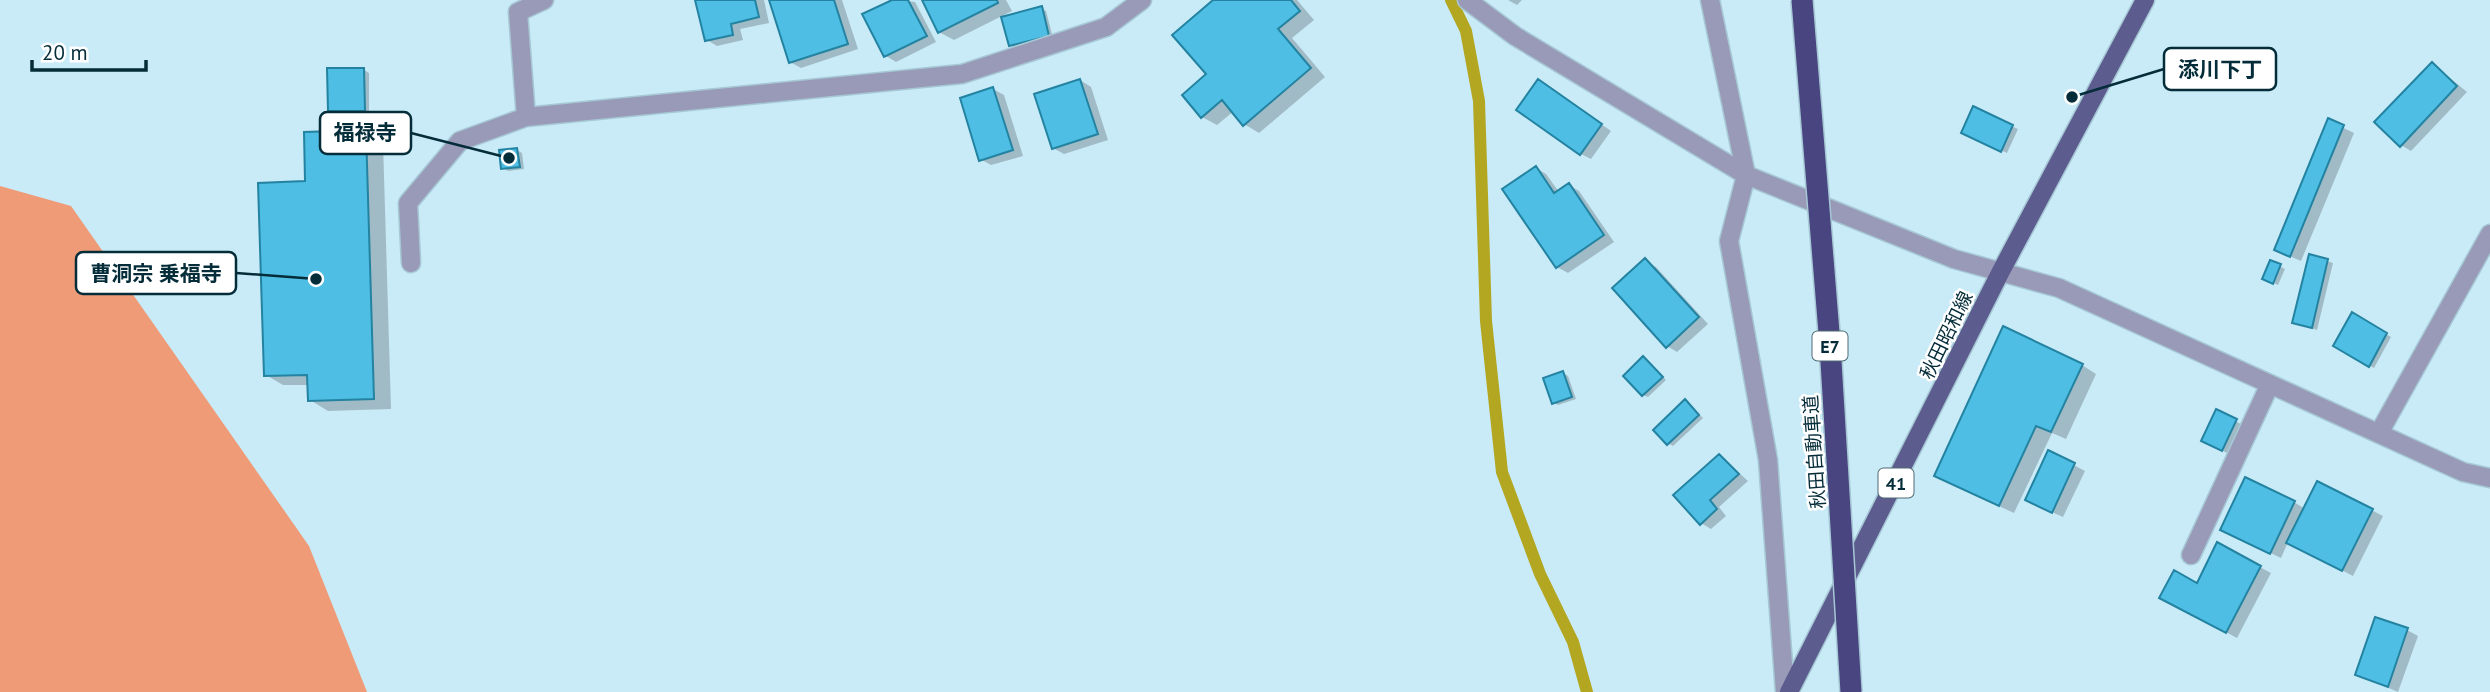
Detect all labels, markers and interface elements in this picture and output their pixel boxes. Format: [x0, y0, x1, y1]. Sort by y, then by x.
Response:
scale bar [32, 28, 145, 72]
text: 20 m [42, 39, 88, 66]
callout: 添川下丁 [2164, 48, 2276, 90]
text: 添川下丁 [2178, 56, 2262, 83]
callout: 福禄寺 [320, 112, 411, 154]
text: 福禄寺 [334, 119, 397, 146]
callout: 曹洞宗 乗福寺 [76, 252, 236, 294]
text: 曹洞宗 乗福寺 [90, 260, 222, 287]
street label: 秋田昭和線 [1914, 287, 1978, 383]
road number: E7 [1812, 332, 1848, 360]
street label: 秋田自動車道 [1798, 394, 1830, 510]
road number: 41 [1878, 468, 1913, 498]

